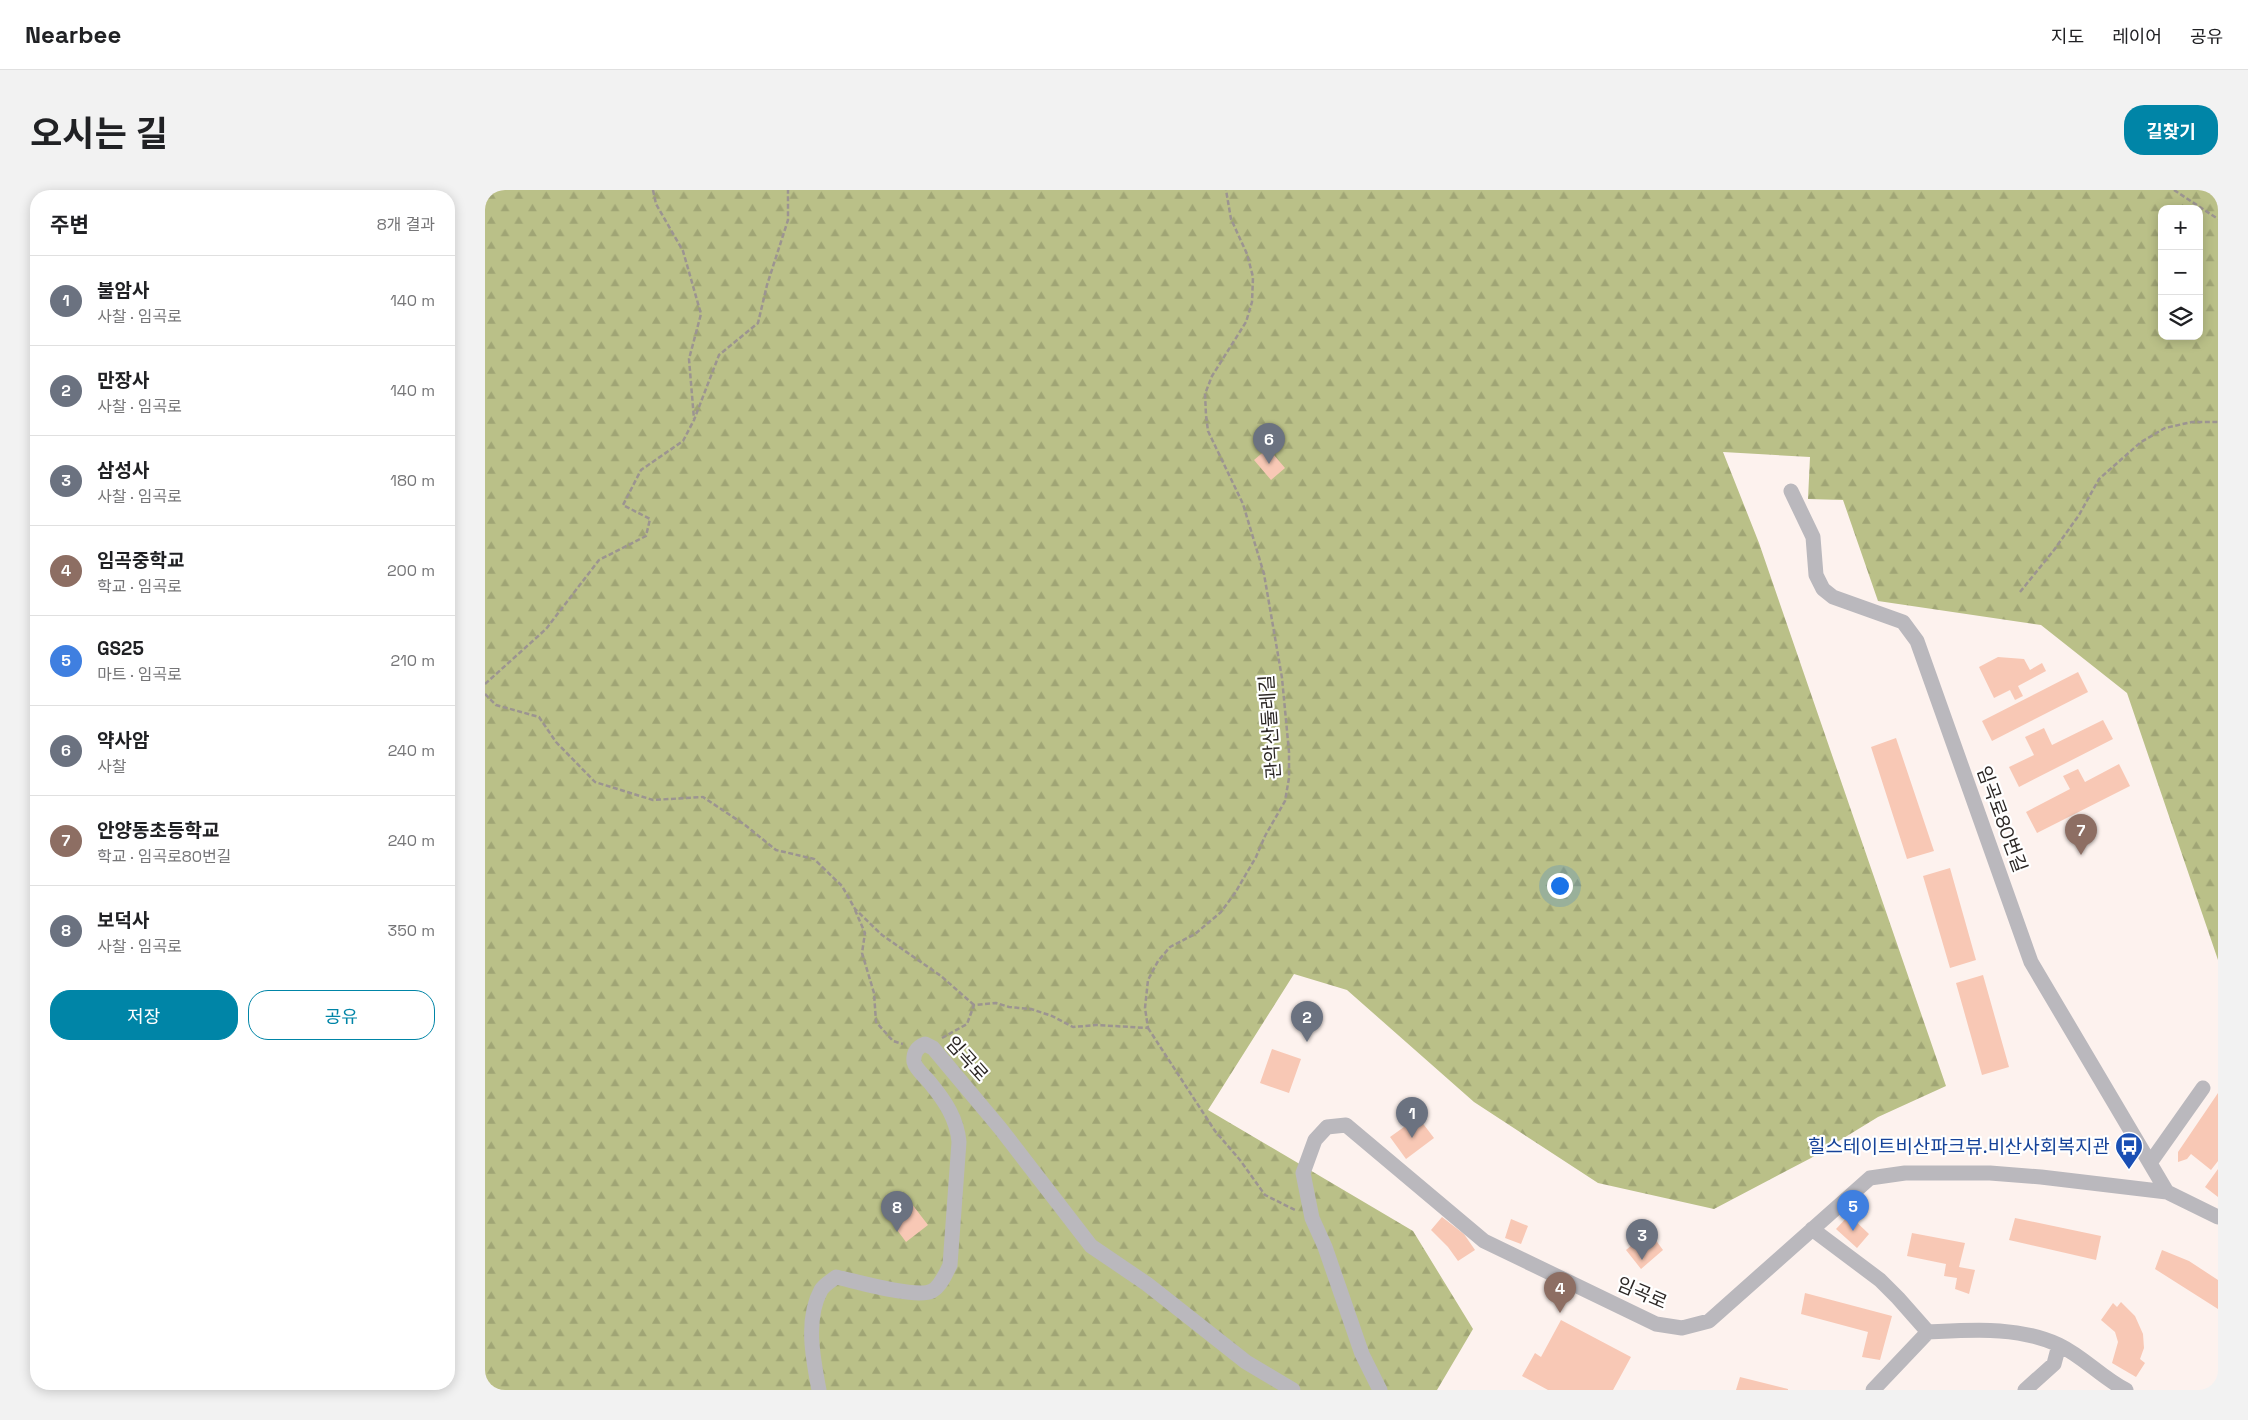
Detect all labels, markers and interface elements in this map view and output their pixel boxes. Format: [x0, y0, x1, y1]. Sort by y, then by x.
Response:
text: Nearbee [25, 19, 121, 50]
text: 지도 [2051, 25, 2084, 48]
text: 레이어 [2112, 25, 2162, 48]
text: 공유 [2190, 25, 2223, 48]
button: 길찾기 [2124, 105, 2218, 155]
text: 오시는 길 [30, 112, 168, 156]
map controls [2158, 205, 2203, 340]
button: + [2158, 205, 2203, 250]
text: 주변 [50, 211, 89, 238]
text: 8개 결과 [377, 214, 435, 235]
button: − [2158, 250, 2203, 295]
text: 불암사 [97, 278, 149, 303]
text: 1 [62, 290, 70, 311]
text: 140 m [390, 290, 435, 311]
button: layers [2158, 295, 2203, 340]
text: 사찰 · 임곡로 [97, 306, 182, 327]
text: 만장사 [97, 368, 149, 393]
text: 2 [61, 380, 71, 401]
text: 140 m [390, 380, 435, 401]
text: 사찰 · 임곡로 [97, 396, 182, 417]
pin: 6 [1253, 423, 1285, 464]
text: 삼성사 [97, 458, 149, 483]
text: 3 [61, 470, 71, 491]
text: 180 m [390, 470, 435, 491]
text: 사찰 · 임곡로 [97, 486, 182, 507]
text: 임곡중학교 [97, 548, 184, 573]
text: 4 [61, 560, 71, 581]
text: 200 m [387, 560, 435, 581]
text: 학교 · 임곡로 [97, 576, 182, 597]
text: GS25 [97, 636, 144, 661]
text: 5 [61, 650, 71, 671]
text: 210 m [391, 650, 435, 671]
text: 마트 · 임곡로 [97, 664, 182, 685]
street label: 관악산둘레길 [1254, 674, 1286, 780]
text: 약사암 [97, 728, 149, 753]
text: 6 [61, 740, 71, 761]
text: 240 m [388, 740, 435, 761]
text: 사찰 [97, 756, 126, 777]
street label: 임곡로80번길 [1971, 762, 2033, 876]
pin: 7 [2065, 814, 2097, 855]
text: 안양동초등학교 [97, 818, 219, 843]
text: 7 [62, 830, 70, 851]
text: 240 m [388, 830, 435, 851]
text: 학교 · 임곡로80번길 [97, 846, 231, 867]
your location [1547, 873, 1573, 899]
text: 보덕사 [97, 908, 149, 933]
text: 8 [61, 920, 71, 941]
text: 350 m [388, 920, 435, 941]
text: 사찰 · 임곡로 [97, 936, 182, 957]
button: 저장 [50, 990, 238, 1040]
button: 공유 [248, 990, 435, 1040]
pin: 2 [1291, 1001, 1323, 1042]
street label: 임곡로 [940, 1031, 994, 1087]
pin: 1 [1396, 1097, 1428, 1138]
bus stop icon: 힐스테이트비산파크뷰.비산사회복지관 [2114, 1131, 2144, 1170]
place label: 힐스테이트비산파크뷰.비산사회복지관 [1808, 1134, 2110, 1159]
pin: 5 [1837, 1190, 1869, 1231]
pin: 8 [881, 1191, 913, 1232]
pin: 3 [1626, 1219, 1658, 1260]
street label: 임곡로 [1613, 1271, 1671, 1315]
pin: 4 [1544, 1272, 1576, 1313]

